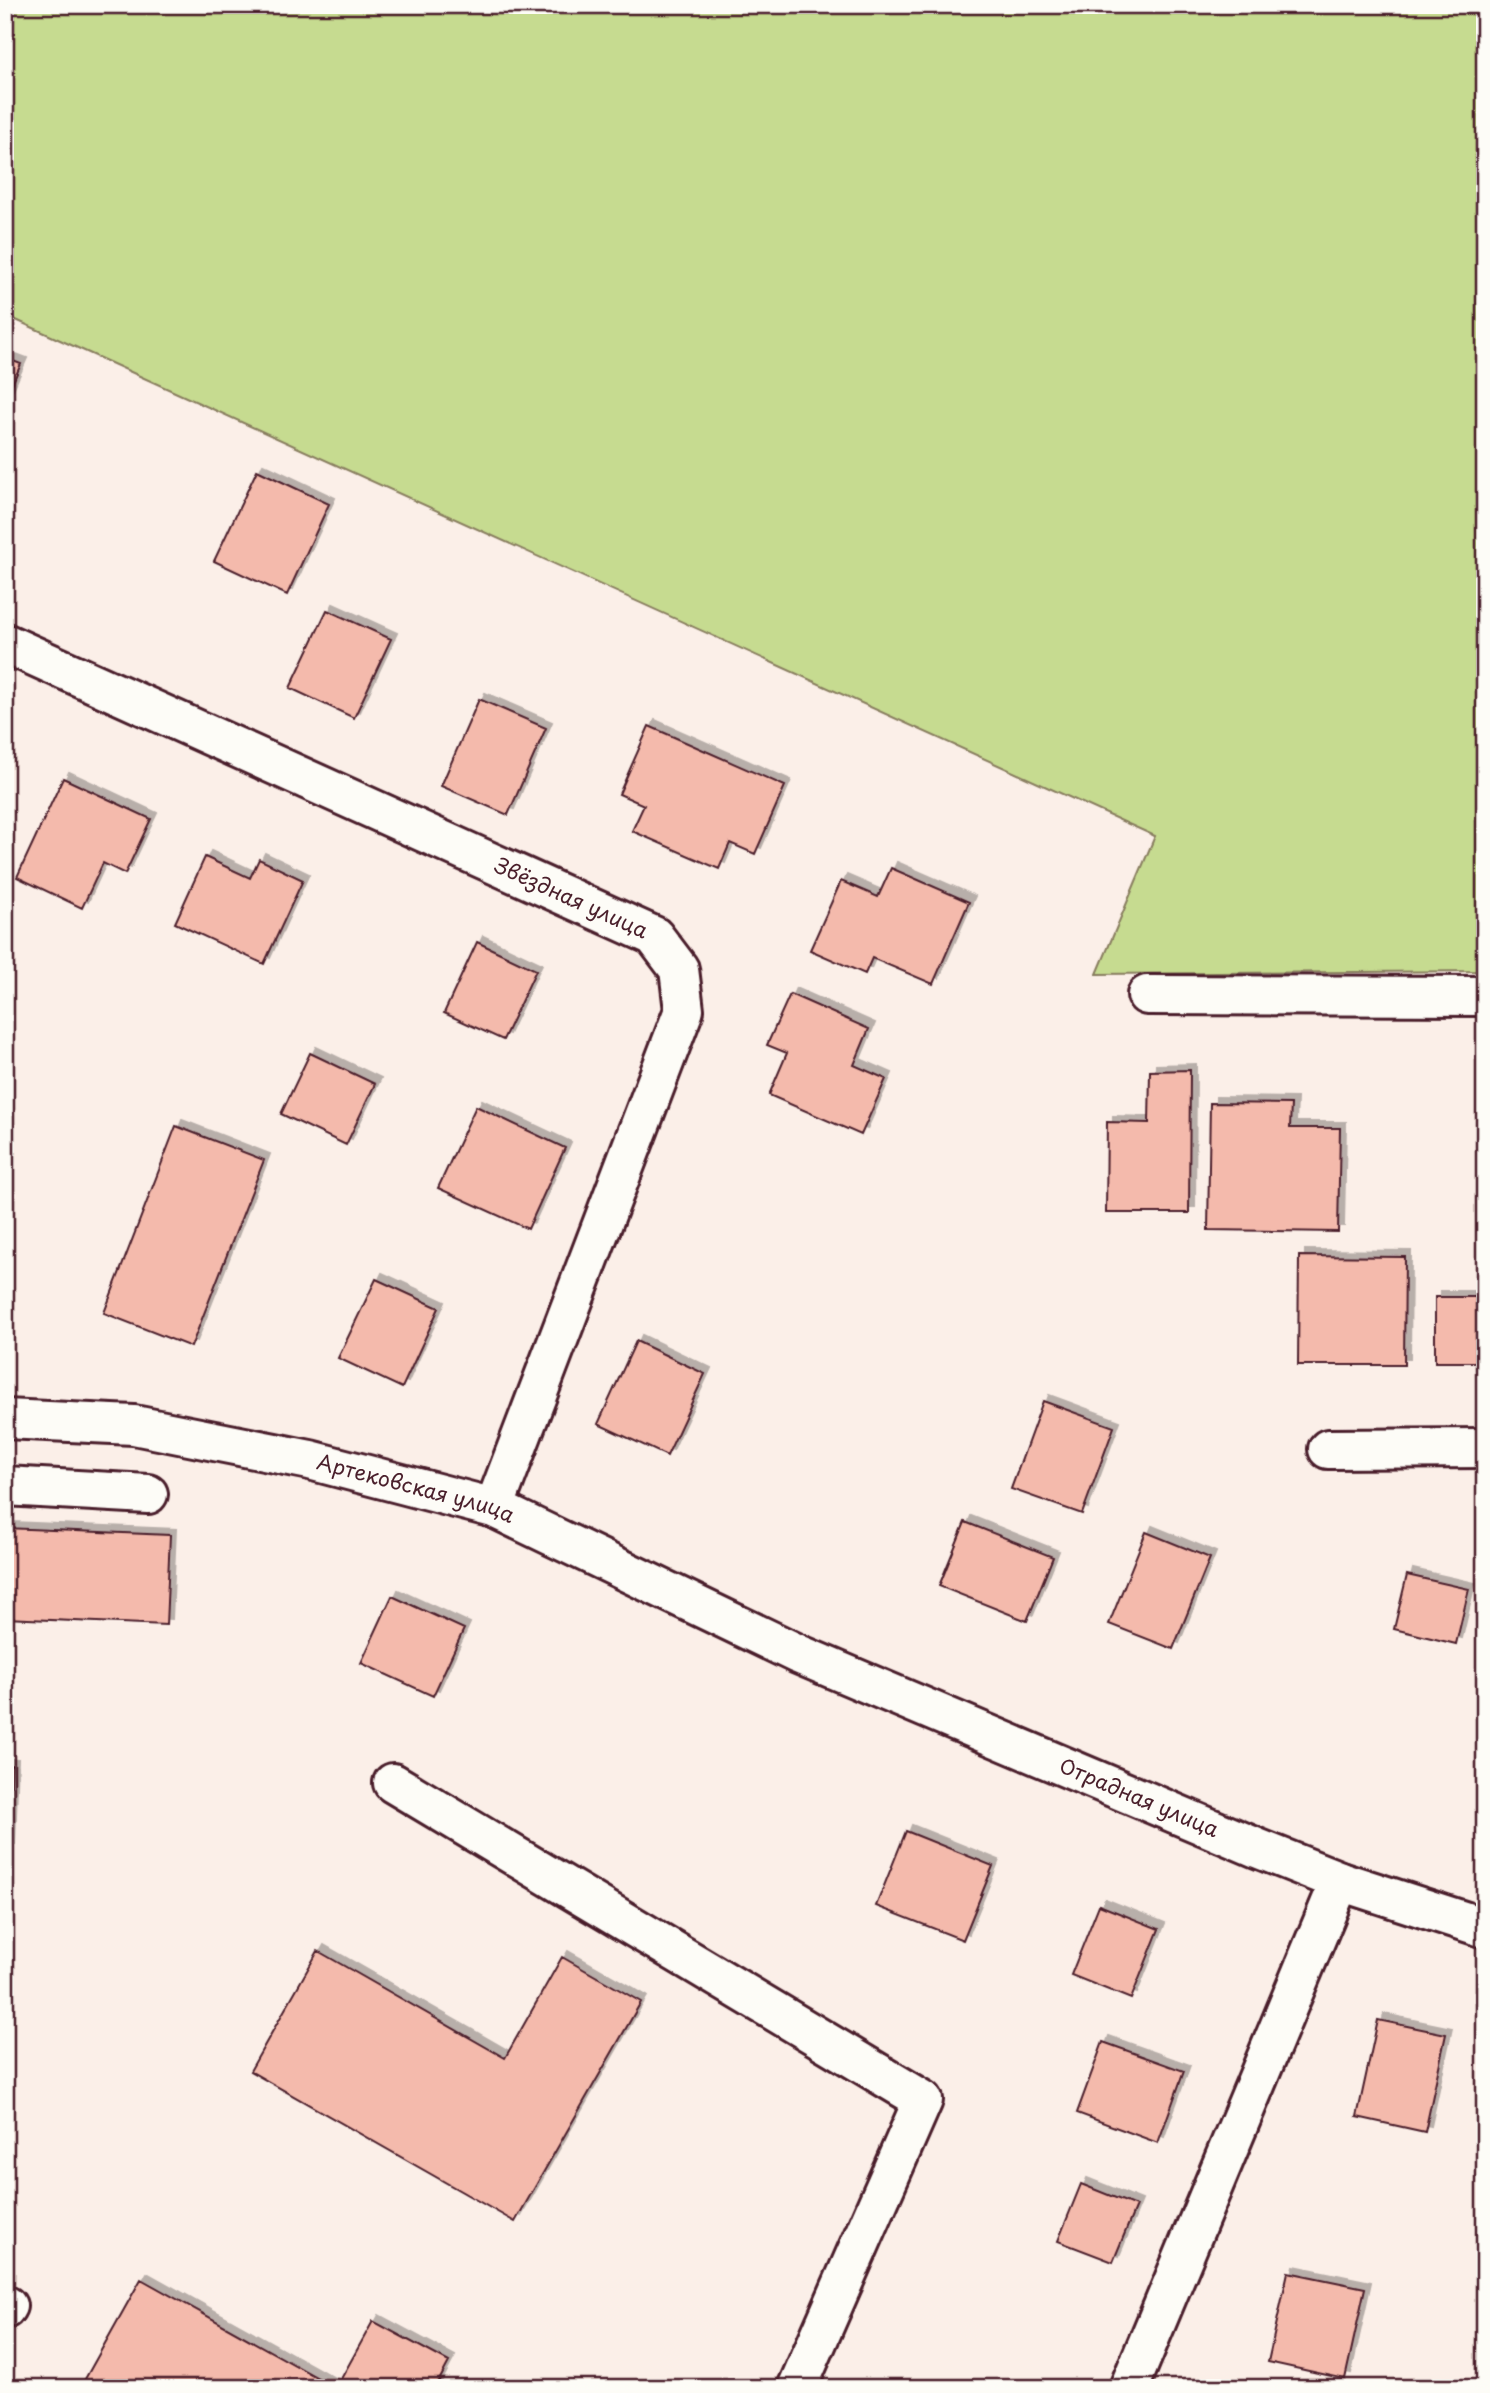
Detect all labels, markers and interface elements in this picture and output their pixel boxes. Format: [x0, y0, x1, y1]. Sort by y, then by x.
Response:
street label: Звёздная улица [490, 848, 655, 946]
street label: Артековская улица [314, 1444, 522, 1530]
street label: Отрадная улица [1055, 1748, 1225, 1845]

